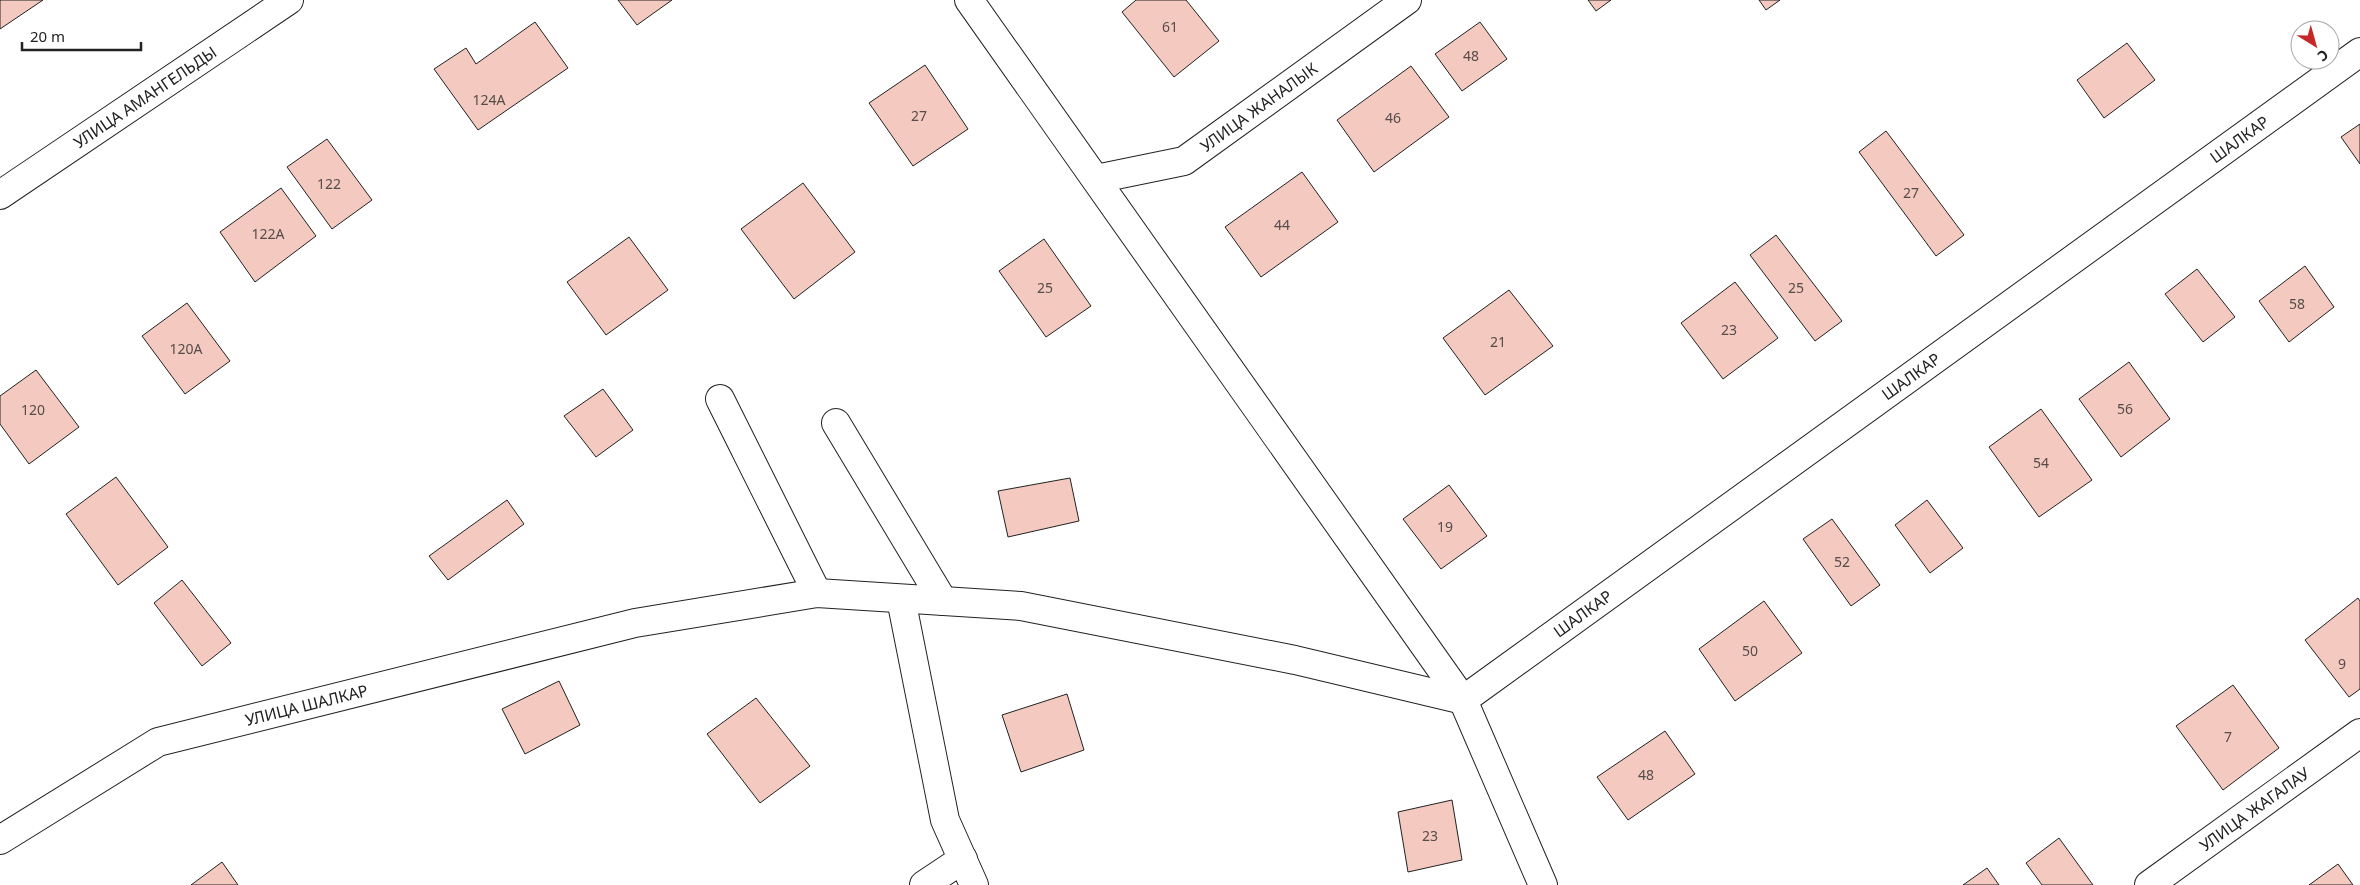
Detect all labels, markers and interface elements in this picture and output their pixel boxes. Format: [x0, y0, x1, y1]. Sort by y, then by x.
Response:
house number: 61 [1162, 17, 1178, 36]
scale bar [22, 20, 141, 52]
north arrow [2290, 20, 2340, 70]
text: 20 m [30, 26, 65, 46]
street label: УЛИЦА АМАНГЕЛЬДЫ [69, 41, 221, 153]
text: С [2314, 45, 2332, 66]
house number: 48 [1463, 46, 1479, 65]
street label: УЛИЦА ЖАНАЛЫК [1196, 57, 1322, 157]
house number: 124А [473, 90, 506, 109]
house number: 27 [911, 106, 927, 125]
house number: 46 [1385, 108, 1401, 127]
street label: ШАЛКАР [2205, 110, 2273, 168]
house number: 122 [317, 174, 341, 193]
house number: 27 [1903, 183, 1919, 202]
house number: 44 [1274, 215, 1290, 234]
house number: 122A [252, 224, 285, 243]
house number: 25 [1037, 278, 1053, 297]
house number: 25 [1788, 278, 1804, 297]
house number: 58 [2289, 294, 2305, 313]
house number: 23 [1721, 320, 1737, 339]
house number: 21 [1490, 332, 1506, 351]
house number: 120A [170, 339, 203, 358]
street label: ШАЛКАР [1877, 348, 1945, 405]
house number: 56 [2117, 399, 2133, 418]
house number: 120 [21, 400, 45, 419]
house number: 54 [2033, 453, 2049, 472]
house number: 19 [1437, 517, 1453, 536]
house number: 52 [1834, 552, 1850, 571]
street label: ШАЛКАР [1549, 585, 1617, 642]
house number: 50 [1742, 641, 1758, 660]
house number: 9 [2338, 654, 2346, 673]
street label: УЛИЦА ШАЛКАР [243, 679, 370, 731]
house number: 7 [2224, 727, 2232, 746]
street label: УЛИЦА ЖАГАЛАУ [2195, 762, 2314, 856]
house number: 48 [1638, 765, 1654, 784]
house number: 23 [1422, 826, 1438, 845]

